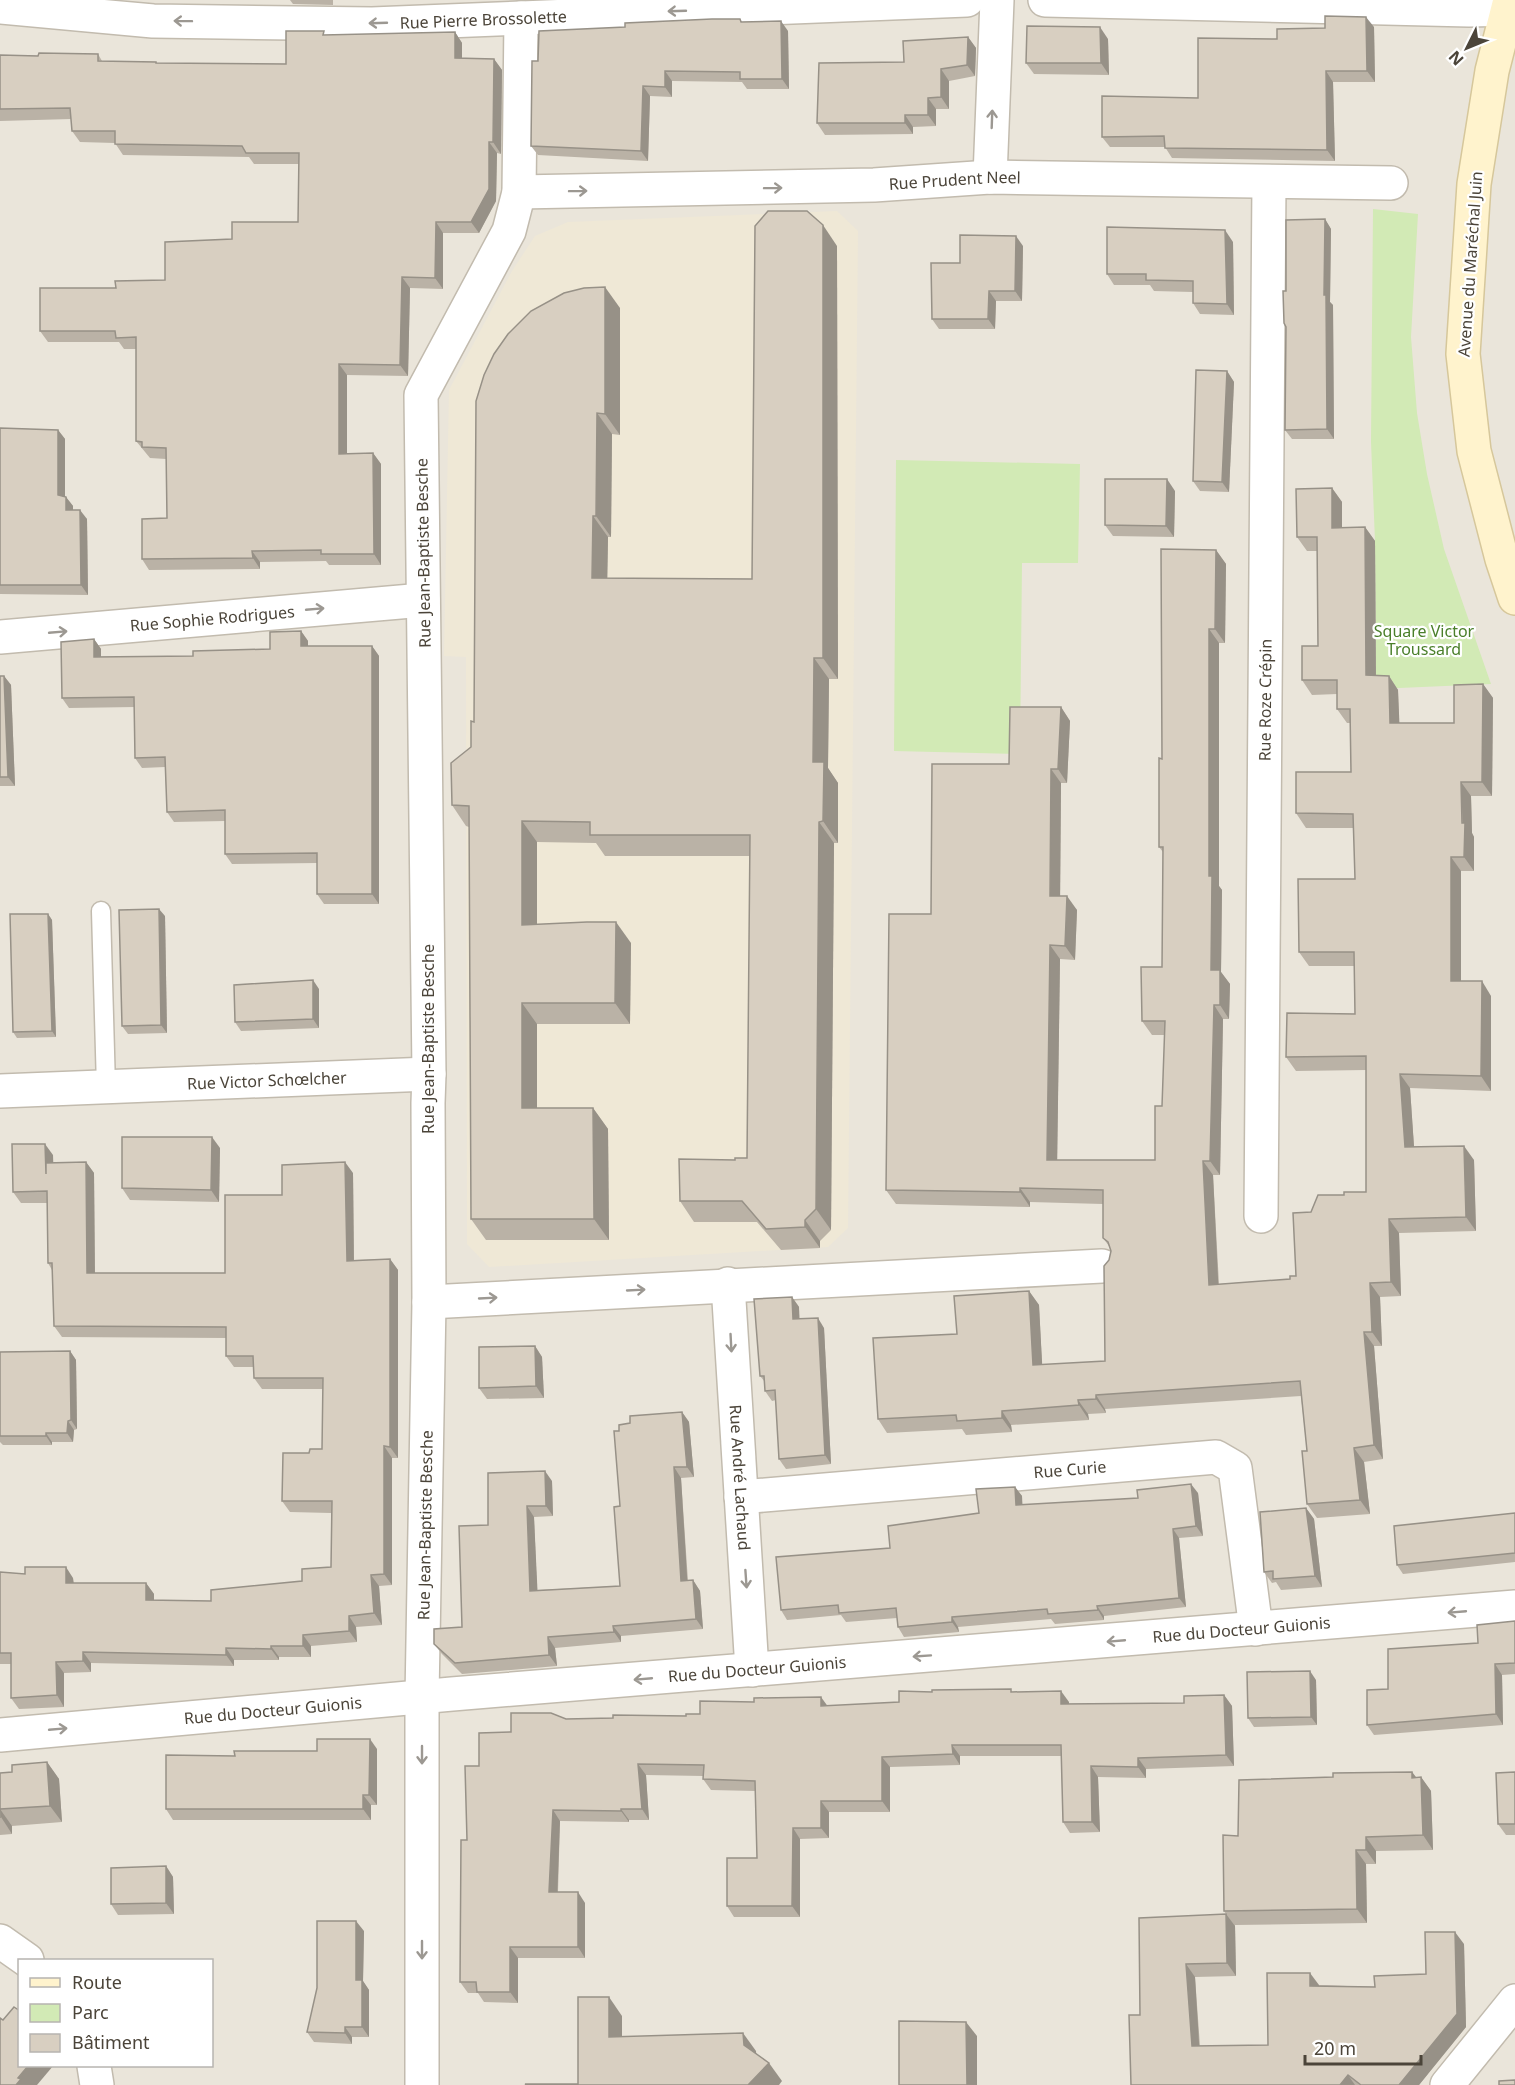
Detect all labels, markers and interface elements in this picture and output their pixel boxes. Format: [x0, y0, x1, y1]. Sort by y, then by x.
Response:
street label: Rue Pierre Brossolette [399, 5, 567, 34]
one-way arrow [668, 6, 688, 17]
one-way arrow [173, 15, 193, 27]
one-way arrow [368, 18, 388, 29]
north arrow [1437, 18, 1497, 78]
text: N [1444, 46, 1469, 70]
one-way arrow [987, 109, 998, 129]
street label: Rue Prudent Neel [888, 166, 1021, 195]
street label: Avenue du Maréchal Juin [1453, 170, 1487, 358]
one-way arrow [762, 182, 782, 193]
one-way arrow [567, 186, 587, 197]
street label: Rue Jean-Baptiste Besche [410, 458, 436, 648]
street label: Rue Sophie Rodrigues [129, 600, 295, 637]
one-way arrow [305, 603, 325, 614]
park label: Square Victor Troussard [1374, 620, 1475, 660]
one-way arrow [48, 626, 68, 637]
street label: Rue Roze Crépin [1254, 639, 1276, 761]
street label: Rue Jean-Baptiste Besche [417, 944, 439, 1134]
street label: Rue Victor Schœlcher [187, 1066, 347, 1095]
one-way arrow [625, 1284, 645, 1295]
one-way arrow [477, 1292, 497, 1303]
one-way arrow [726, 1332, 737, 1352]
street label: Rue André Lachaud [725, 1404, 756, 1551]
street label: Rue Jean-Baptiste Besche [412, 1430, 438, 1620]
street label: Rue Curie [1033, 1455, 1107, 1483]
one-way arrow [741, 1569, 752, 1589]
one-way arrow [1447, 1607, 1467, 1618]
street label: Rue du Docteur Guionis [1152, 1611, 1331, 1648]
one-way arrow [1106, 1636, 1126, 1647]
street label: Rue du Docteur Guionis [667, 1651, 847, 1687]
one-way arrow [912, 1651, 932, 1662]
one-way arrow [634, 1673, 654, 1684]
street label: Rue du Docteur Guionis [183, 1691, 363, 1729]
one-way arrow [48, 1724, 68, 1735]
one-way arrow [416, 1745, 428, 1765]
one-way arrow [416, 1940, 428, 1960]
legend [18, 1959, 213, 2067]
text: Route [72, 1970, 122, 1994]
text: Parc [72, 2000, 109, 2024]
scale bar [1305, 2028, 1420, 2066]
text: Bâtiment [72, 2030, 150, 2054]
text: 20 m [1314, 2036, 1356, 2060]

